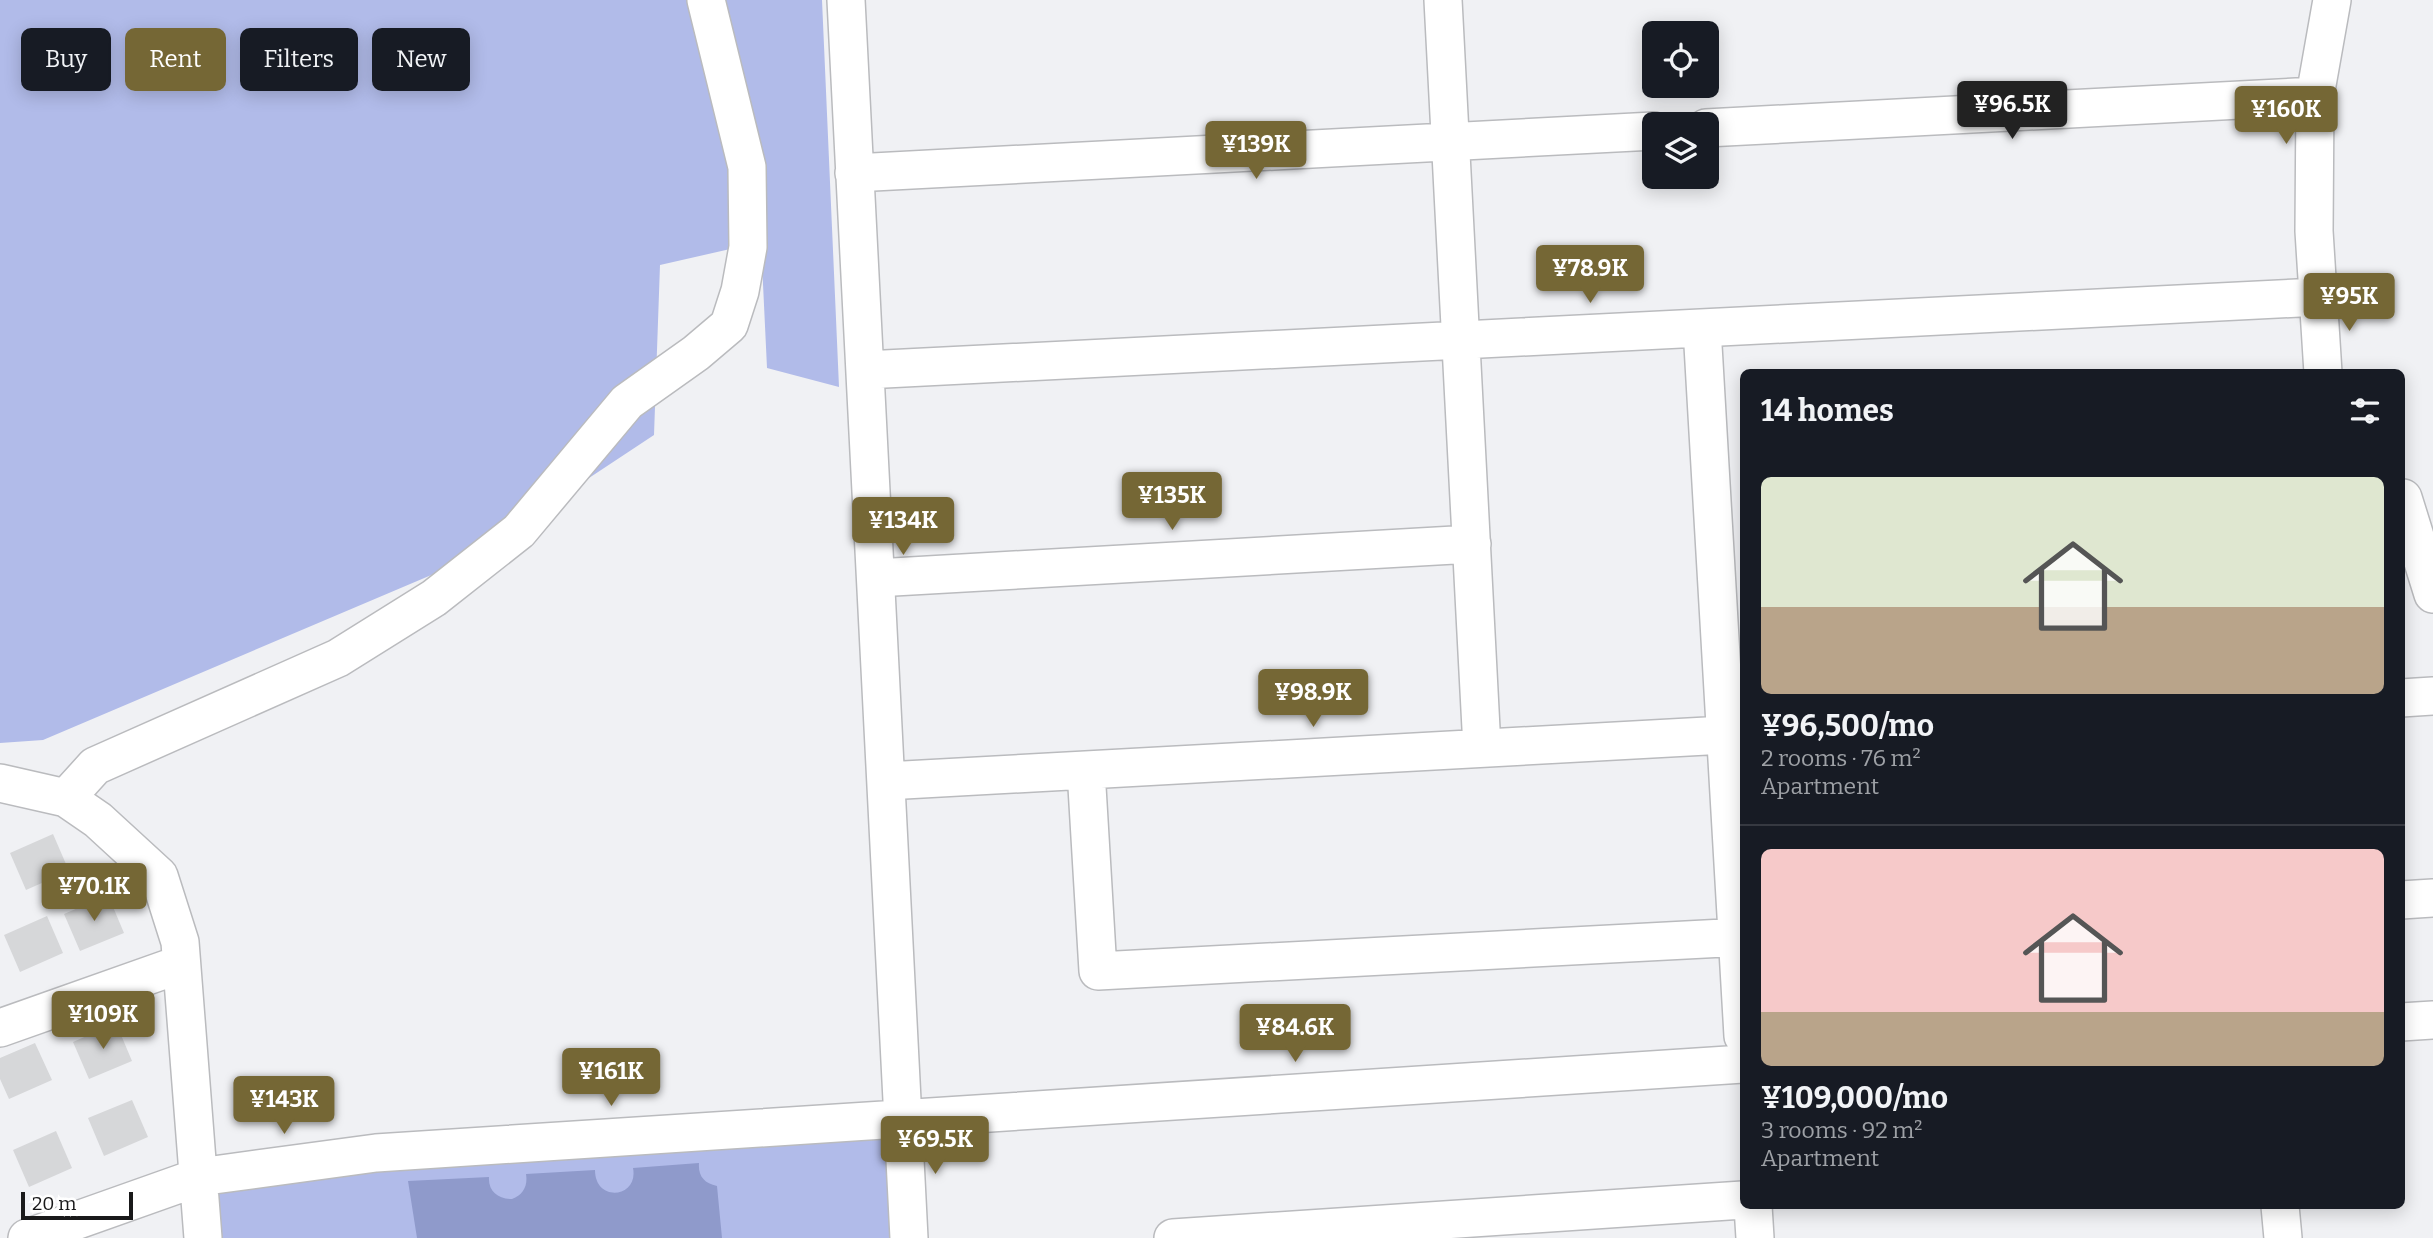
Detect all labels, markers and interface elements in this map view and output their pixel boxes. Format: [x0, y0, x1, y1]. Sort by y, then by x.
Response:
map controls [1642, 21, 1719, 189]
button: locate [1642, 21, 1719, 98]
chip: Buy [21, 28, 111, 91]
chip: Rent [125, 28, 226, 91]
chip: Filters [240, 28, 358, 91]
chip: New [372, 28, 470, 91]
pin: ¥96.5K [1955, 82, 2069, 141]
pin: ¥160K [2237, 86, 2335, 146]
text: ¥96.5K [1973, 90, 2051, 118]
text: ¥160K [2251, 95, 2321, 123]
button: layers [1642, 112, 1719, 189]
pin: ¥139K [1207, 122, 1305, 181]
text: ¥139K [1221, 130, 1291, 158]
pin: ¥78.9K [1533, 246, 1647, 305]
text: ¥78.9K [1552, 254, 1628, 282]
pin: ¥95K [2308, 274, 2390, 333]
text: ¥95K [2320, 282, 2378, 310]
icon: filters [2346, 392, 2384, 430]
text: 14 homes [1761, 393, 1894, 429]
pin: ¥135K [1123, 472, 1221, 532]
text: ¥135K [1138, 481, 1206, 509]
pin: ¥134K [854, 498, 952, 557]
text: ¥134K [868, 506, 938, 534]
icon: home [2010, 523, 2136, 649]
pin: ¥98.9K [1256, 670, 1370, 729]
text: ¥98.9K [1274, 678, 1352, 706]
text: ¥96,500/mo [1761, 708, 1934, 744]
text: 2 rooms · 76 m² [1761, 744, 1921, 772]
text: Apartment [1761, 772, 1879, 800]
pin: ¥70.1K [37, 864, 151, 923]
text: ¥70.1K [58, 872, 130, 900]
icon: home [2010, 895, 2136, 1021]
pin: ¥109K [54, 992, 152, 1051]
text: ¥109K [68, 1000, 138, 1028]
pin: ¥84.6K [1238, 1004, 1352, 1064]
text: ¥84.6K [1256, 1013, 1334, 1041]
pin: ¥161K [562, 1048, 660, 1108]
text: ¥161K [578, 1057, 644, 1085]
pin: ¥143K [235, 1076, 333, 1136]
text: ¥109,000/mo [1761, 1080, 1948, 1116]
text: ¥143K [249, 1085, 319, 1113]
pin: ¥69.5K [878, 1116, 992, 1176]
text: 3 rooms · 92 m² [1761, 1116, 1922, 1144]
text: ¥69.5K [897, 1125, 973, 1153]
text: Apartment [1761, 1144, 1879, 1172]
scale bar [21, 1189, 133, 1221]
text: 20 m [32, 1192, 76, 1215]

